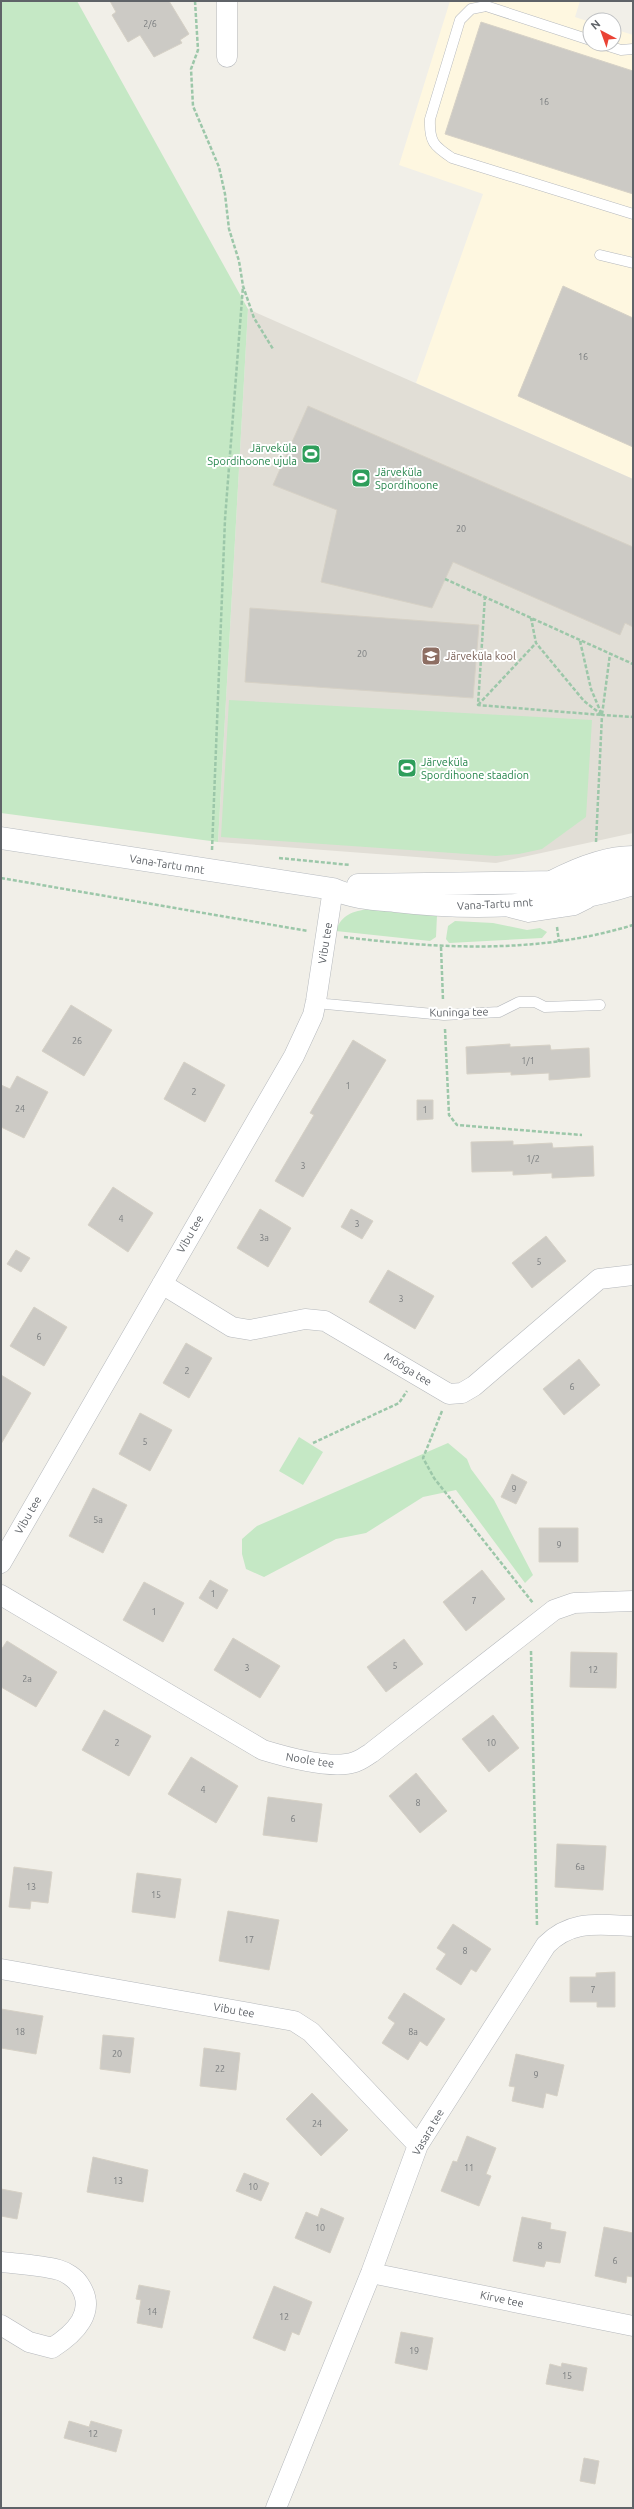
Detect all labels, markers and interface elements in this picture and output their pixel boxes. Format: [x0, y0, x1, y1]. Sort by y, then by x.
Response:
north arrow [582, 12, 622, 52]
text: N [588, 17, 602, 32]
house number: 2/6 [143, 19, 157, 29]
house number: 16 [539, 97, 549, 107]
house number: 16 [578, 352, 588, 362]
place label: Järveküla Spordihoone ujula [207, 442, 297, 467]
sports icon: Järveküla Spordihoone ujula [300, 443, 322, 465]
place label: Järveküla Spordihoone [375, 466, 438, 491]
sports icon: Järveküla Spordihoone [350, 467, 372, 489]
house number: 20 [456, 524, 466, 534]
school or university icon: Järveküla kool [420, 645, 442, 667]
house number: 20 [357, 649, 367, 659]
place label: Järveküla kool [445, 650, 516, 662]
place label: Järveküla Spordihoone staadion [421, 756, 529, 781]
sports icon: Järveküla Spordihoone staadion [396, 757, 418, 779]
street label: Vana-Tartu mnt [129, 852, 206, 876]
street label: Vana-Tartu mnt [457, 896, 534, 912]
street label: Vibu tee [316, 921, 334, 965]
street label: Kuninga tee [429, 1005, 489, 1019]
house number: 26 [72, 1036, 82, 1046]
house number: 1/1 [521, 1056, 535, 1066]
house number: 1 [345, 1081, 351, 1091]
house number: 2 [191, 1087, 197, 1097]
house number: 24 [15, 1104, 25, 1114]
house number: 1 [422, 1105, 428, 1115]
house number: 1/2 [526, 1154, 540, 1164]
house number: 3 [300, 1161, 306, 1171]
street label: Vibu tee [174, 1213, 206, 1255]
house number: 4 [118, 1214, 124, 1224]
house number: 3 [354, 1219, 360, 1229]
house number: 3a [259, 1233, 269, 1243]
house number: 5 [536, 1257, 542, 1267]
house number: 3 [398, 1294, 404, 1304]
house number: 6 [36, 1332, 42, 1342]
street label: Mõõga tee [382, 1350, 434, 1388]
house number: 2 [184, 1366, 190, 1376]
house number: 6 [569, 1382, 575, 1392]
house number: 5 [142, 1437, 148, 1447]
house number: 9 [511, 1484, 517, 1494]
street label: Vibu tee [12, 1494, 44, 1536]
house number: 5a [93, 1515, 103, 1525]
house number: 9 [556, 1540, 562, 1550]
house number: 1 [210, 1589, 216, 1599]
house number: 7 [471, 1596, 477, 1606]
house number: 1 [151, 1607, 157, 1617]
house number: 5 [392, 1661, 398, 1671]
house number: 3 [244, 1663, 250, 1673]
house number: 12 [588, 1665, 598, 1675]
house number: 2a [22, 1674, 32, 1684]
house number: 2 [114, 1738, 120, 1748]
house number: 10 [486, 1738, 496, 1748]
street label: Noole tee [285, 1750, 335, 1770]
house number: 4 [200, 1785, 206, 1795]
house number: 8 [415, 1798, 421, 1808]
house number: 6 [290, 1814, 296, 1824]
house number: 6a [575, 1862, 585, 1872]
house number: 13 [26, 1882, 36, 1892]
house number: 15 [151, 1890, 161, 1900]
house number: 17 [244, 1935, 254, 1945]
house number: 8 [462, 1946, 468, 1956]
house number: 7 [590, 1985, 596, 1995]
street label: Vibu tee [212, 2000, 256, 2020]
house number: 18 [15, 2027, 25, 2037]
house number: 8a [408, 2027, 418, 2037]
house number: 20 [112, 2049, 122, 2059]
house number: 22 [215, 2064, 225, 2074]
house number: 9 [533, 2070, 539, 2080]
street label: Vasara tee [410, 2107, 446, 2157]
house number: 24 [312, 2119, 322, 2129]
house number: 11 [464, 2163, 474, 2173]
house number: 13 [113, 2176, 123, 2186]
house number: 10 [248, 2182, 258, 2192]
house number: 10 [315, 2223, 325, 2233]
house number: 8 [537, 2241, 543, 2251]
house number: 6 [612, 2256, 618, 2266]
street label: Kirve tee [479, 2289, 525, 2309]
house number: 14 [147, 2307, 157, 2317]
house number: 12 [279, 2312, 289, 2322]
house number: 19 [409, 2346, 419, 2356]
house number: 15 [562, 2371, 572, 2381]
house number: 12 [88, 2429, 98, 2439]

